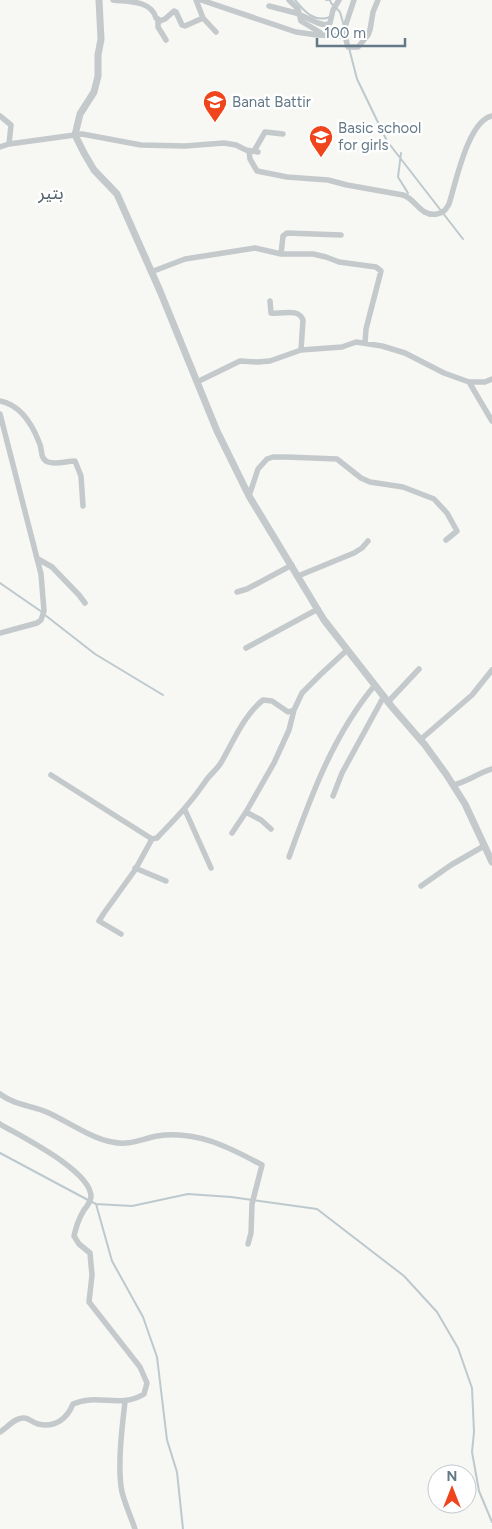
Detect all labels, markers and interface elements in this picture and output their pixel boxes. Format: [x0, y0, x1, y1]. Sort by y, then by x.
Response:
scale bar [317, 15, 404, 47]
text: 100 m [324, 24, 366, 42]
school or university icon: Banat Battir [202, 89, 228, 123]
place label: Banat Battir [232, 93, 311, 111]
place label: Basic school for girls [338, 119, 421, 154]
school or university icon: Basic school for girls [308, 124, 334, 158]
district label: بتير [37, 182, 64, 204]
north arrow [427, 1464, 477, 1514]
text: N [447, 1468, 457, 1485]

